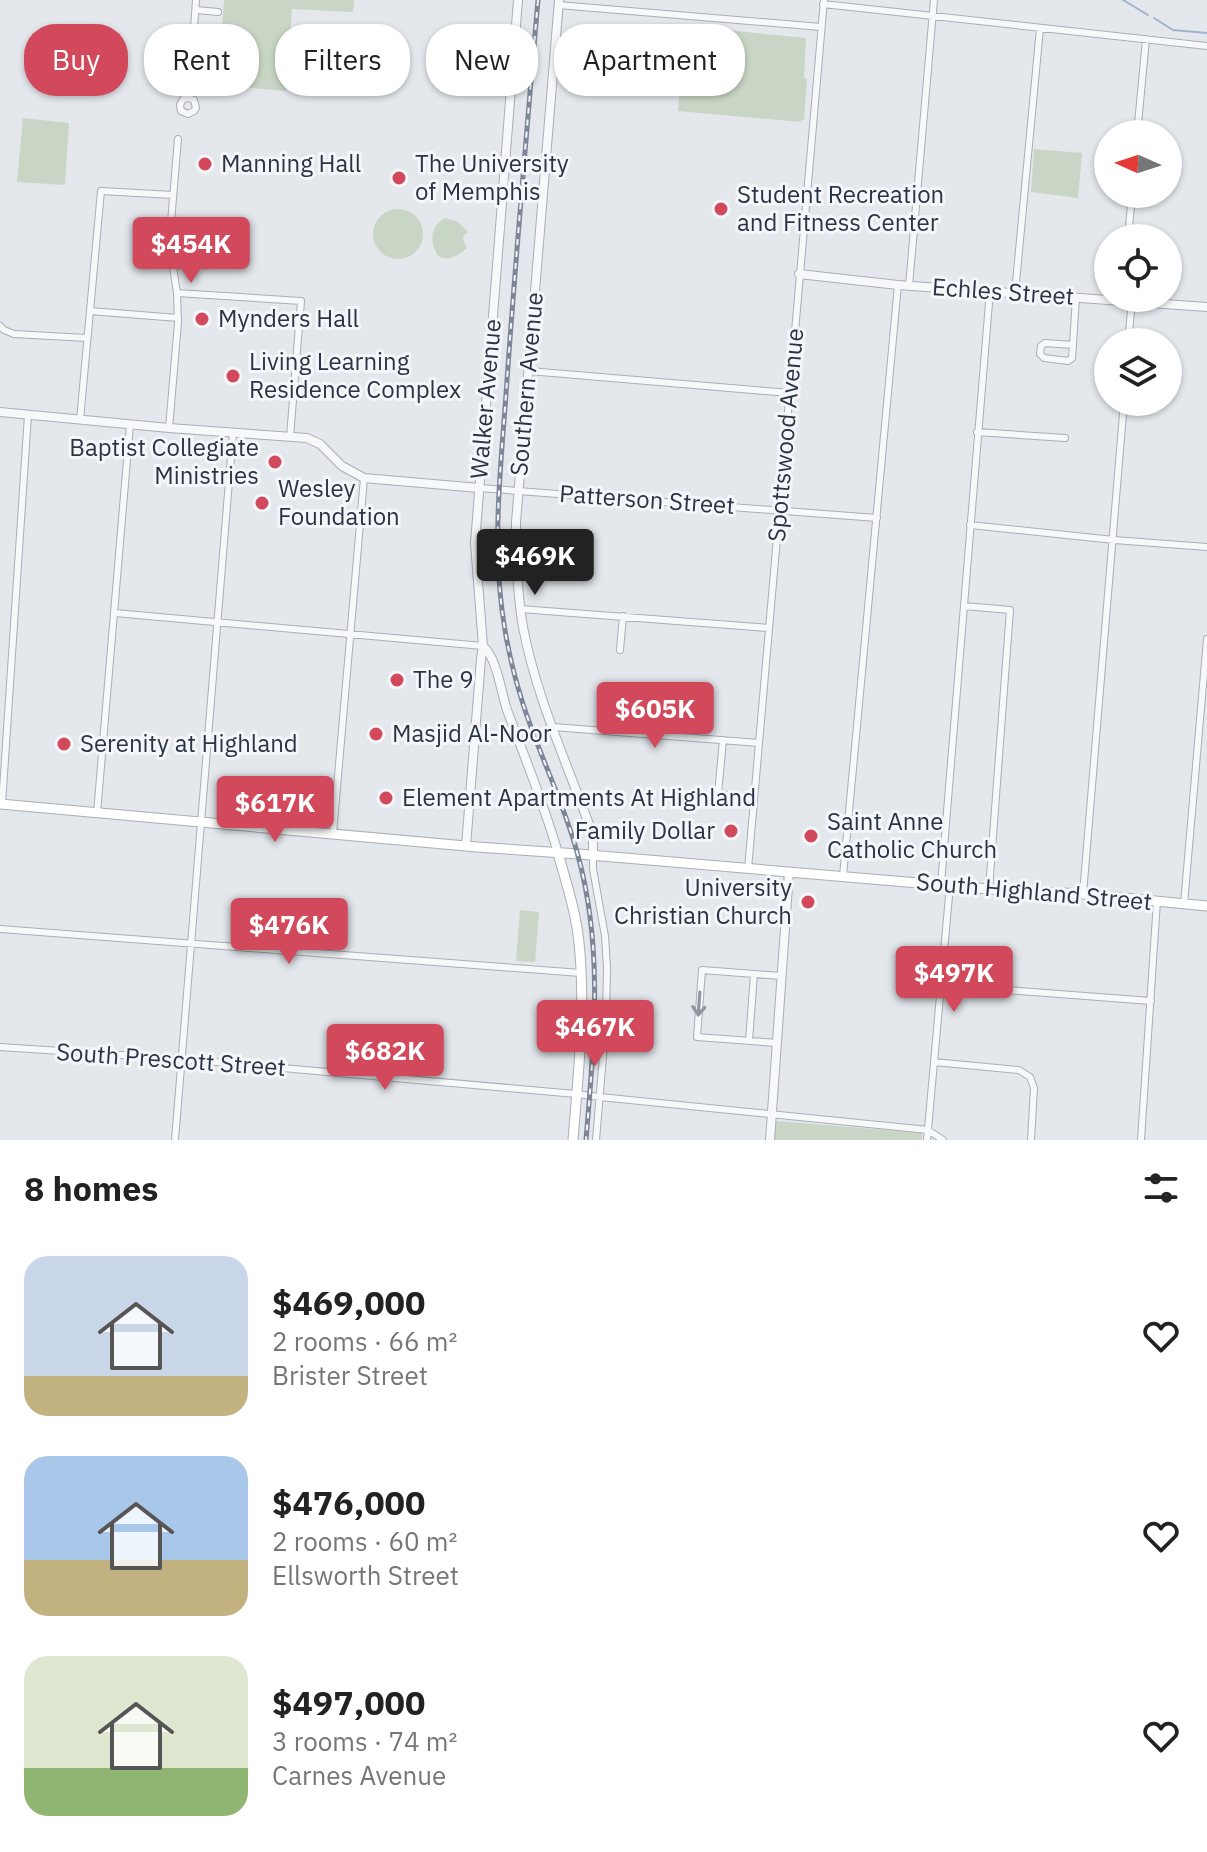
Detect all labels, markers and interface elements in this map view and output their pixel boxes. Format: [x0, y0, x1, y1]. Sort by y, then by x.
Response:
chip: Buy [24, 24, 128, 96]
chip: Rent [144, 24, 259, 96]
chip: Filters [275, 24, 410, 96]
chip: New [426, 24, 538, 96]
chip: Apartment [554, 24, 745, 96]
north arrow [1094, 120, 1182, 208]
map controls [1094, 120, 1182, 416]
place label: Manning Hall [221, 147, 361, 179]
place label: The University of Memphis [415, 147, 569, 207]
marker: Manning Hall [196, 155, 214, 173]
marker: The University of Memphis [390, 169, 408, 187]
place label: Student Recreation and Fitness Center [737, 178, 944, 238]
marker: Student Recreation and Fitness Center [712, 200, 730, 218]
pin: $454K [135, 217, 247, 285]
button: locate [1094, 224, 1182, 312]
text: $454K [151, 226, 231, 260]
street label: Echles Street [931, 270, 1075, 312]
street label: Southern Avenue [502, 291, 550, 477]
place label: Mynders Hall [218, 302, 359, 334]
marker: Mynders Hall [193, 310, 211, 328]
street label: Walker Avenue [462, 318, 508, 480]
street label: Spottswood Avenue [760, 327, 810, 543]
button: layers [1094, 328, 1182, 416]
place label: Living Learning Residence Complex [249, 345, 461, 405]
marker: Living Learning Residence Complex [224, 367, 242, 385]
place label: Baptist Collegiate Ministries [69, 431, 259, 491]
marker: Baptist Collegiate Ministries [266, 453, 284, 471]
place label: Wesley Foundation [278, 472, 400, 532]
street label: Patterson Street [558, 477, 736, 521]
marker: Wesley Foundation [253, 494, 271, 512]
pin: $469K [479, 529, 591, 597]
text: $469K [495, 538, 575, 572]
place label: The 9 [413, 663, 474, 695]
marker: The 9 [388, 671, 406, 689]
pin: $605K [599, 682, 711, 750]
text: $605K [615, 691, 695, 725]
place label: Masjid Al-Noor [392, 717, 552, 749]
marker: Masjid Al-Noor [367, 725, 385, 743]
place label: Serenity at Highland [80, 727, 298, 759]
marker: Serenity at Highland [55, 735, 73, 753]
pin: $617K [219, 776, 331, 844]
place label: Element Apartments At Highland [402, 781, 756, 813]
text: $617K [235, 785, 315, 819]
marker: Element Apartments At Highland [377, 789, 395, 807]
place label: Saint Anne Catholic Church [827, 805, 997, 865]
place label: Family Dollar [575, 814, 715, 846]
marker: Family Dollar [722, 822, 740, 840]
marker: Saint Anne Catholic Church [802, 827, 820, 845]
street label: South Highland Street [915, 865, 1153, 917]
place label: University Christian Church [614, 871, 792, 931]
marker: University Christian Church [799, 893, 817, 911]
pin: $476K [233, 898, 345, 966]
text: $476K [249, 907, 329, 941]
pin: $497K [898, 946, 1010, 1014]
text: $497K [914, 955, 994, 989]
one-way arrow [691, 990, 706, 1017]
pin: $467K [539, 1000, 651, 1068]
text: $467K [555, 1009, 635, 1043]
pin: $682K [329, 1024, 441, 1092]
text: $682K [345, 1033, 425, 1067]
street label: South Prescott Street [55, 1035, 287, 1083]
text: 8 homes [24, 1166, 159, 1210]
icon: filters [1139, 1166, 1183, 1210]
text: $469,000 [272, 1280, 425, 1324]
icon: home [88, 1288, 184, 1384]
icon: heart [1139, 1314, 1183, 1358]
text: 2 rooms · 66 m² [272, 1324, 457, 1358]
text: Brister Street [272, 1358, 428, 1392]
text: $476,000 [272, 1480, 425, 1524]
icon: home [88, 1488, 184, 1584]
icon: heart [1139, 1514, 1183, 1558]
text: 2 rooms · 60 m² [272, 1524, 457, 1558]
text: Ellsworth Street [272, 1558, 459, 1592]
text: $497,000 [272, 1680, 425, 1724]
icon: home [88, 1688, 184, 1784]
icon: heart [1139, 1714, 1183, 1758]
text: 3 rooms · 74 m² [272, 1724, 457, 1758]
text: Carnes Avenue [272, 1758, 446, 1792]

